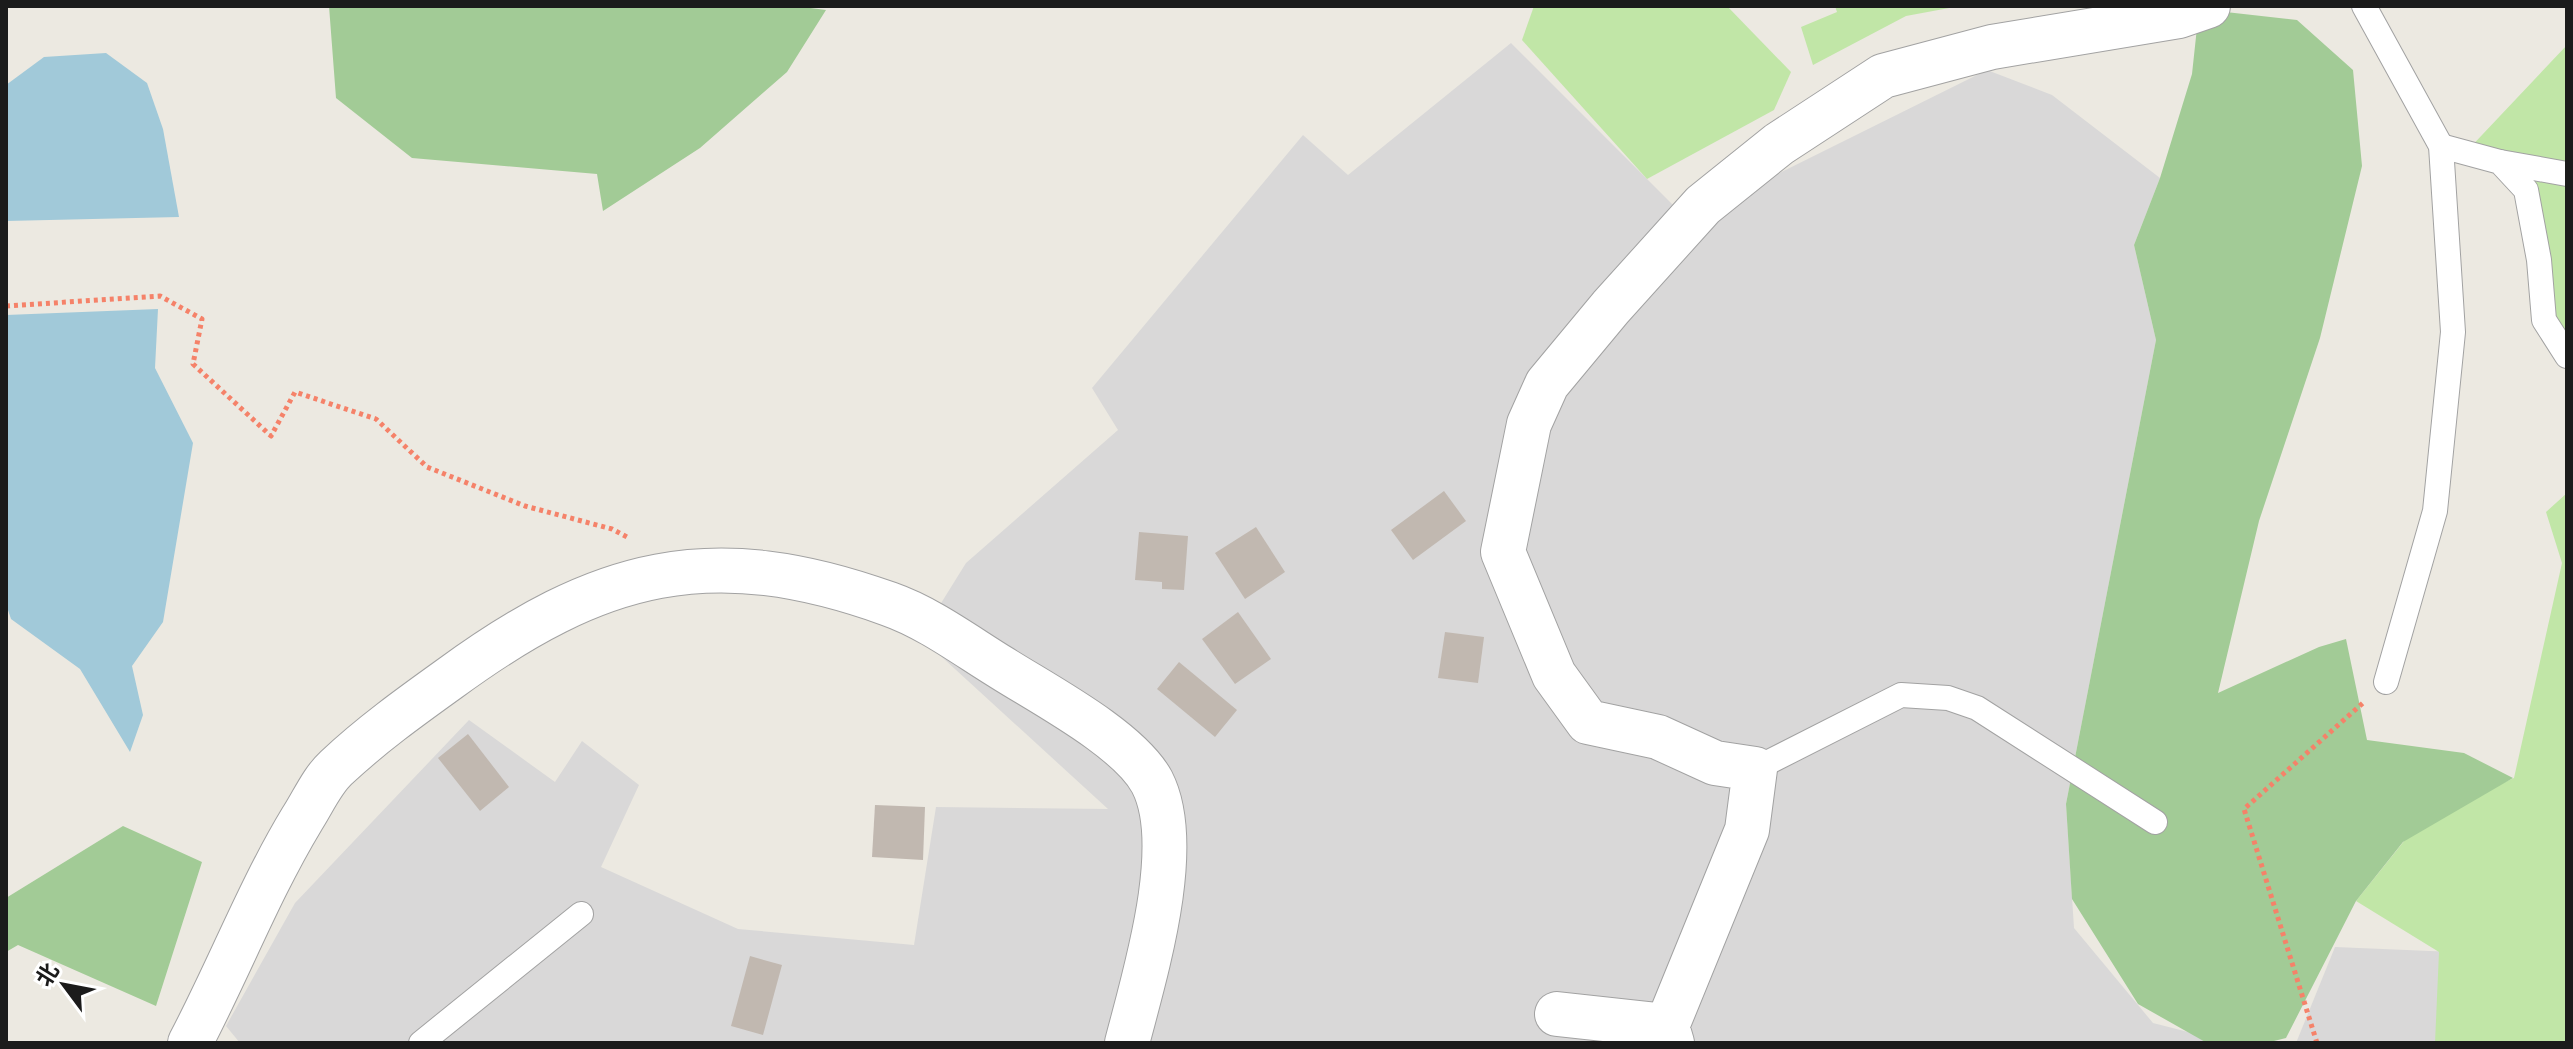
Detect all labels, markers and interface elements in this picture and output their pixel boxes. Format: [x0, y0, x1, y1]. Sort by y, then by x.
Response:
north arrow [24, 945, 104, 1025]
text: 北 [28, 957, 65, 991]

